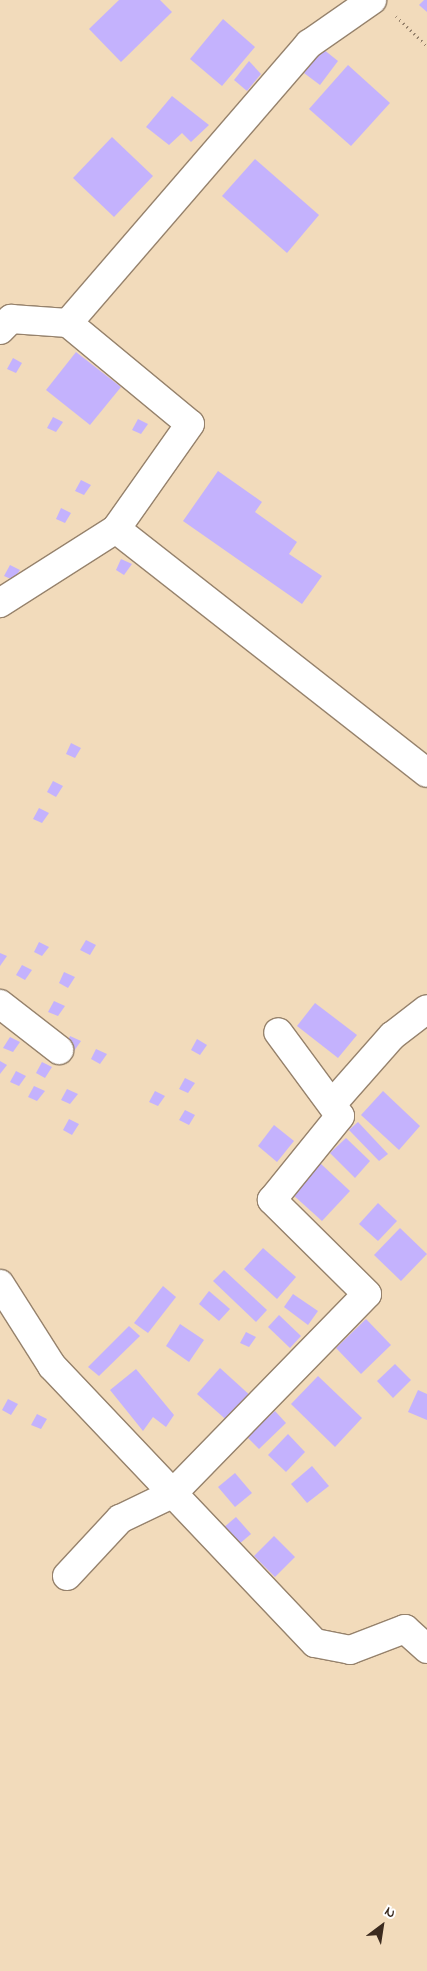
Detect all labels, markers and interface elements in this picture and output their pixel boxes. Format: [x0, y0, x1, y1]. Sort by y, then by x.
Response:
north arrow [357, 1901, 407, 1951]
text: N [381, 1901, 399, 1924]

